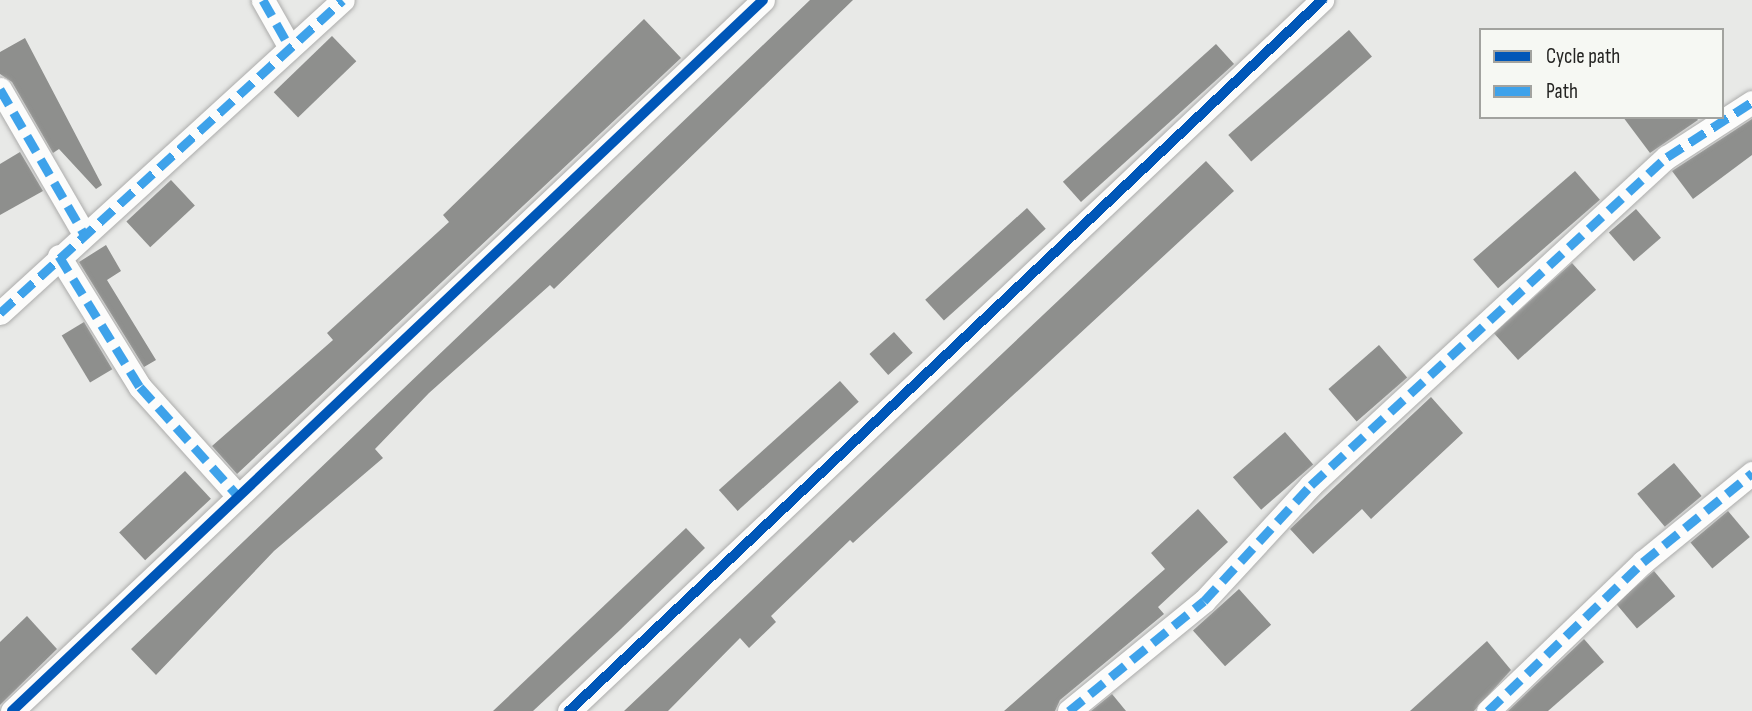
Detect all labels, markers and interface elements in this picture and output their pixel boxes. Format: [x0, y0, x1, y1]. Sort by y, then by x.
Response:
legend [1479, 28, 1724, 119]
text: Cycle path [1546, 44, 1620, 69]
text: Path [1546, 79, 1578, 104]

